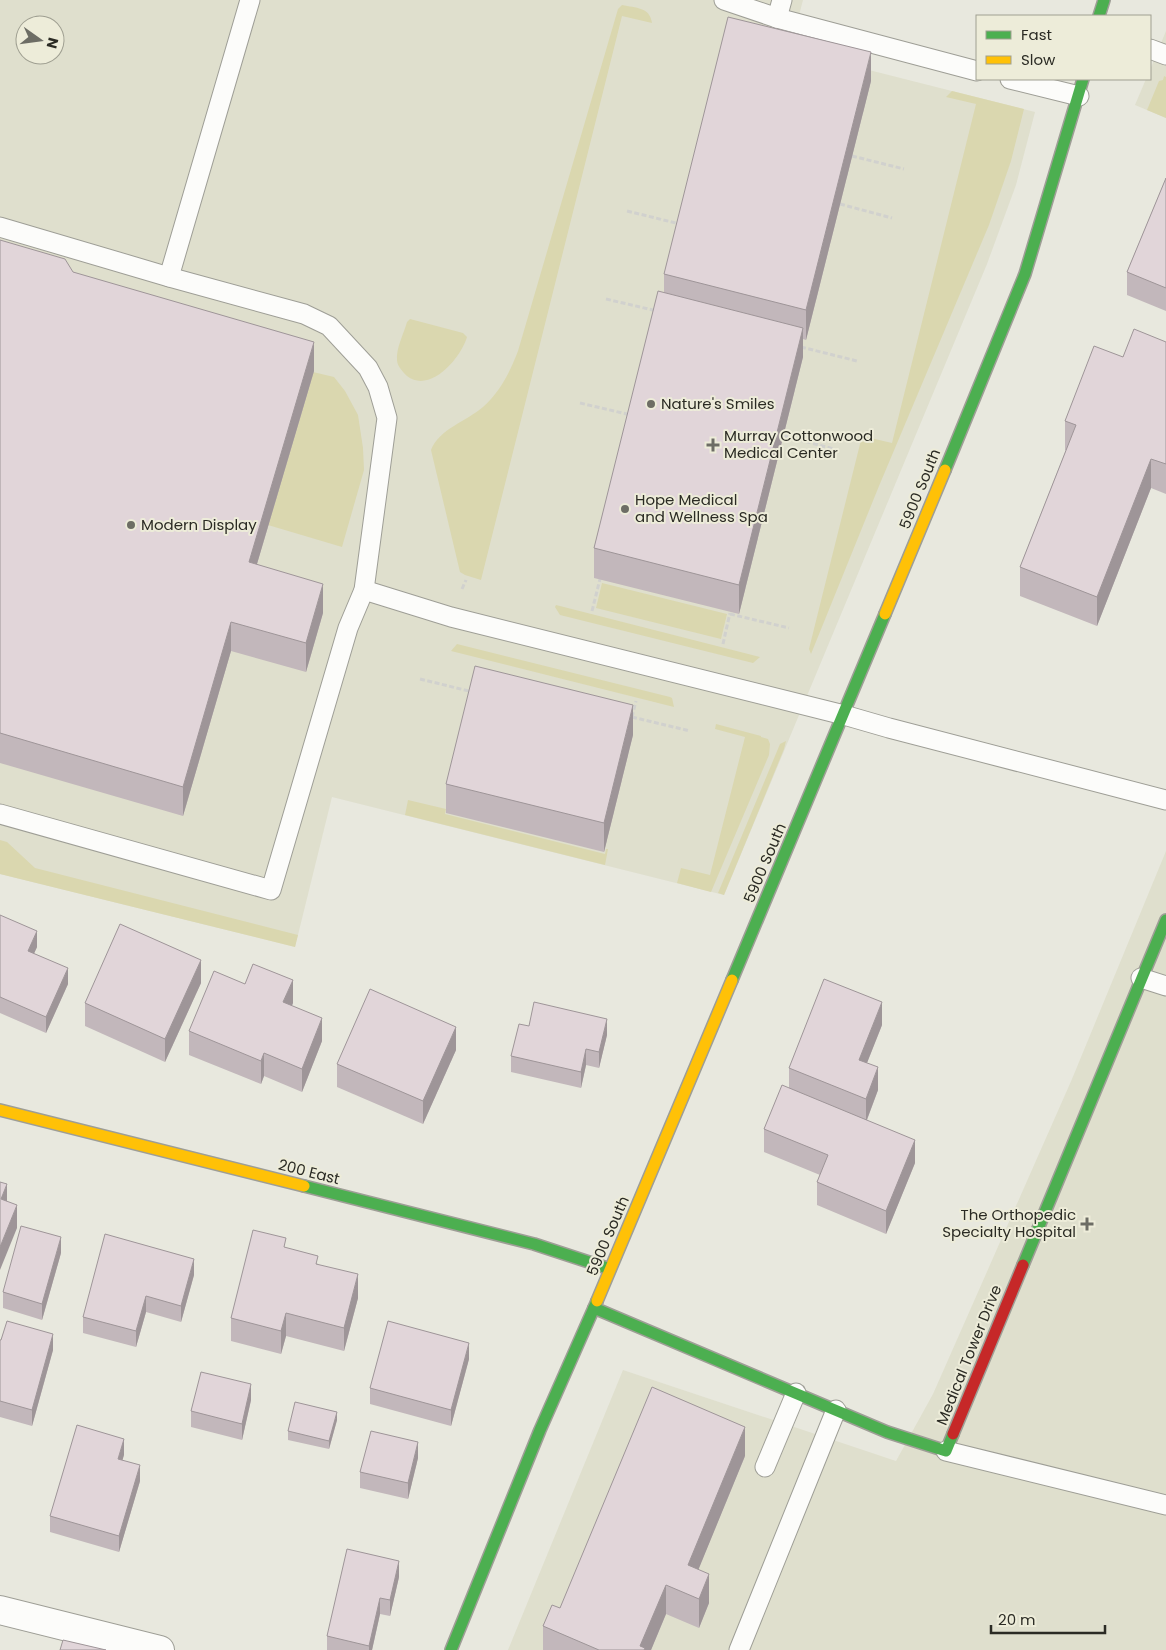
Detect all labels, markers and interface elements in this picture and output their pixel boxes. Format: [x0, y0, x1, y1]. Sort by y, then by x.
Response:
north arrow [15, 15, 65, 65]
legend [976, 15, 1151, 80]
text: Fast [1021, 24, 1052, 45]
text: N [42, 36, 64, 51]
text: Slow [1021, 49, 1056, 70]
place label: Nature's Smiles [661, 393, 775, 414]
marker: Nature's Smiles [645, 398, 657, 410]
place label: Murray Cottonwood Medical Center [724, 425, 873, 463]
marker: Murray Cottonwood Medical Center [706, 438, 720, 452]
street label: 5900 South [894, 446, 945, 532]
place label: Hope Medical and Wellness Spa [635, 489, 768, 527]
marker: Hope Medical and Wellness Spa [619, 503, 631, 515]
place label: Modern Display [141, 514, 257, 535]
marker: Modern Display [125, 519, 137, 531]
street label: 5900 South [738, 820, 791, 906]
street label: 200 East [276, 1154, 342, 1189]
street label: 5900 South [581, 1193, 634, 1279]
place label: The Orthopedic Specialty Hospital [942, 1204, 1076, 1242]
marker: The Orthopedic Specialty Hospital [1080, 1217, 1094, 1231]
street label: Medical Tower Drive [931, 1282, 1006, 1428]
scale bar [991, 1602, 1105, 1634]
text: 20 m [998, 1609, 1036, 1630]

